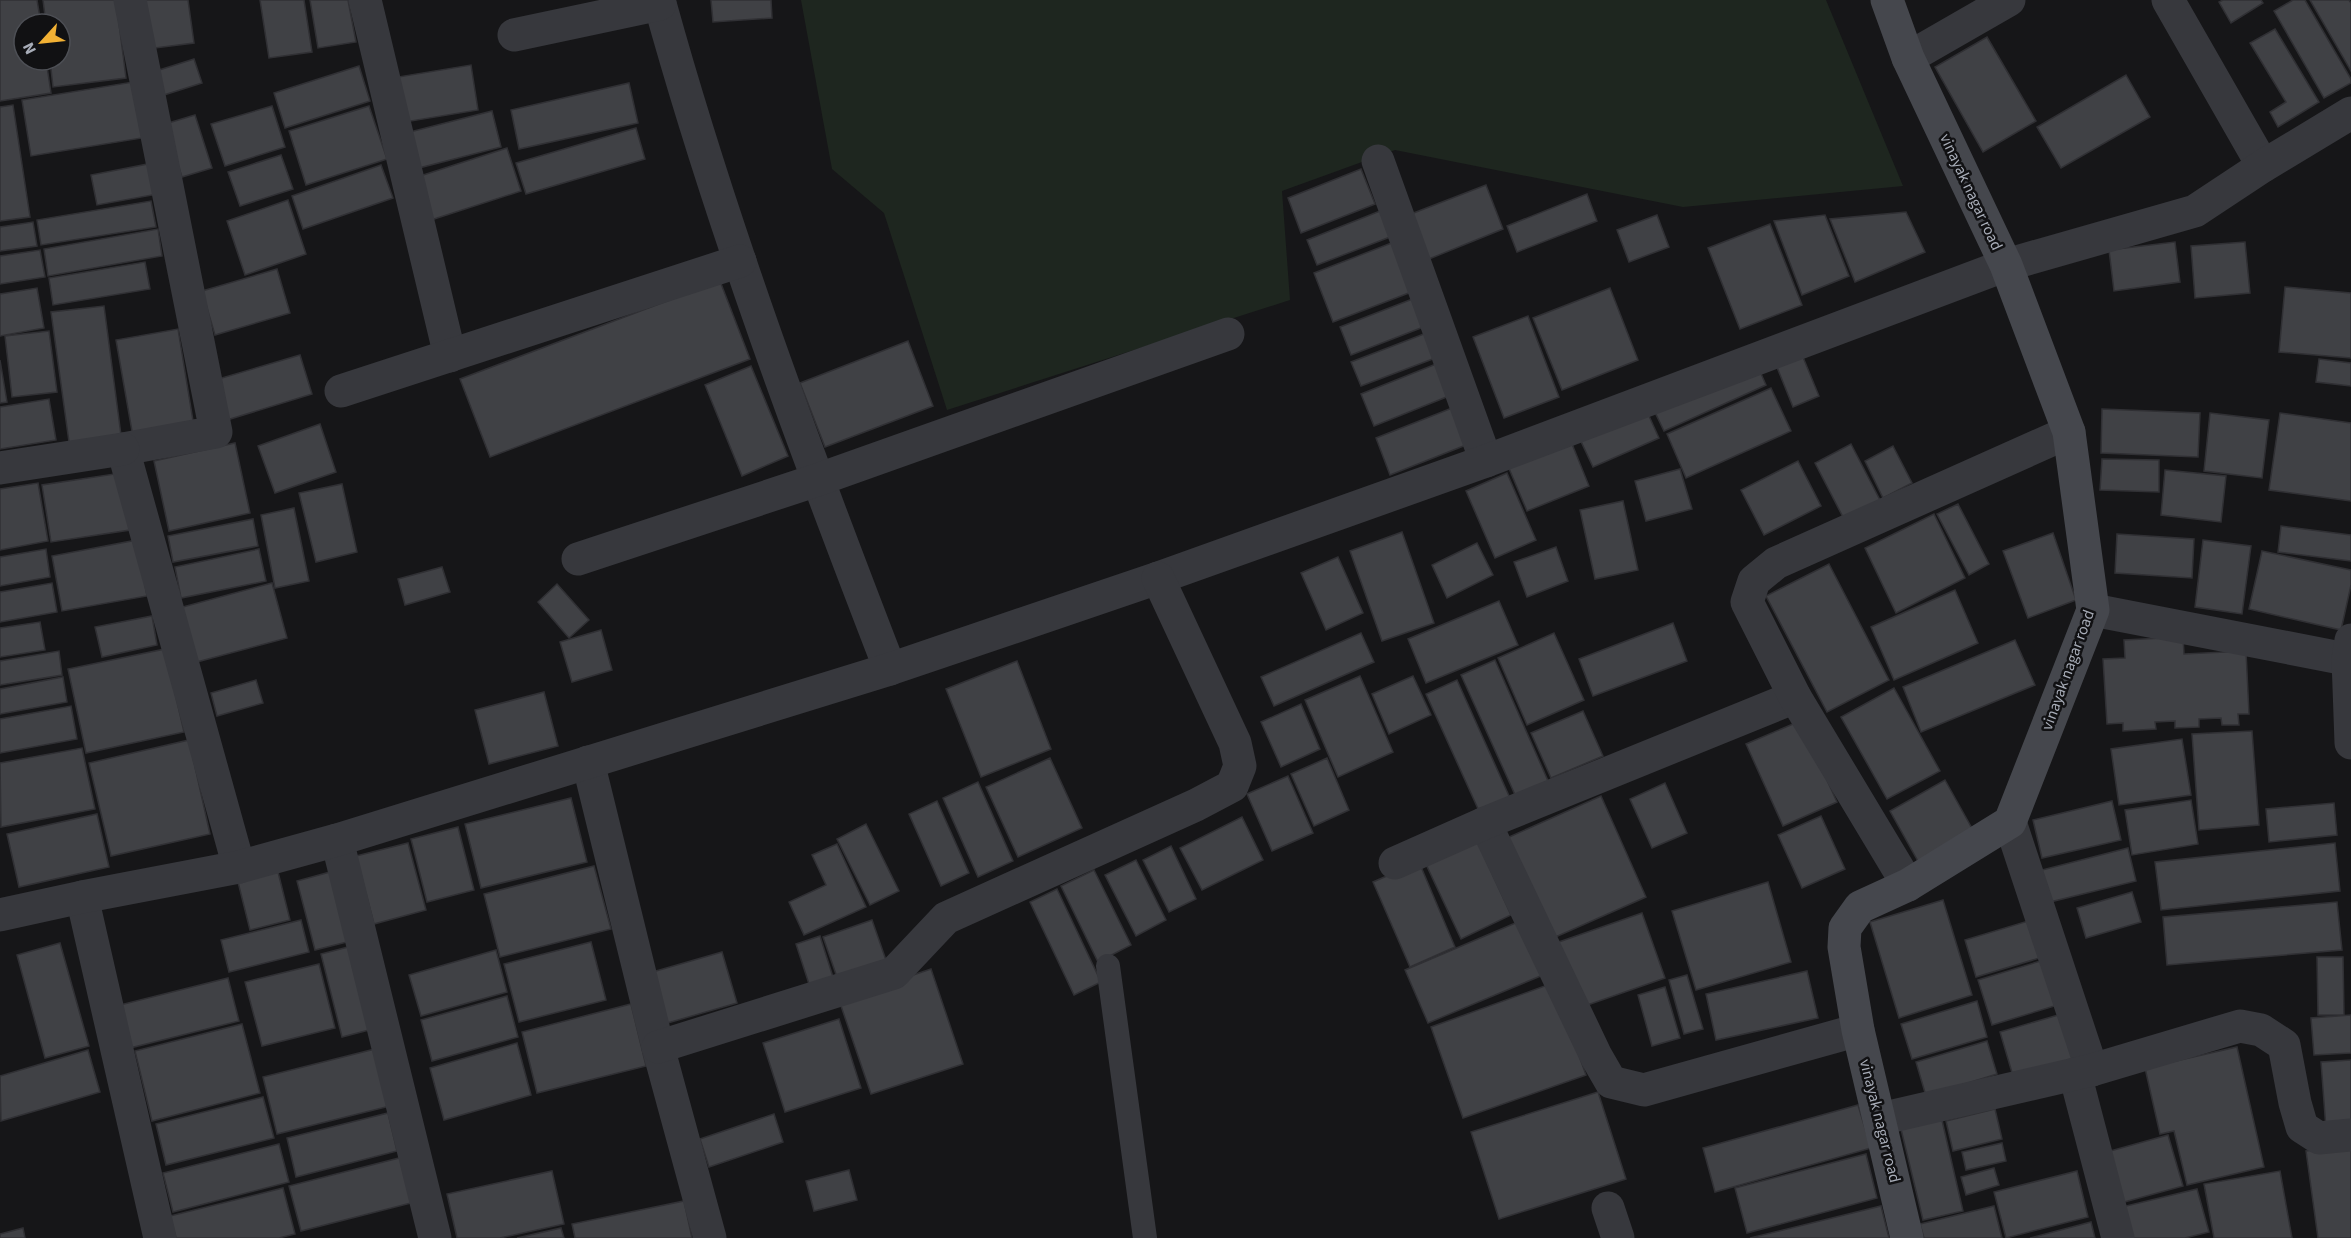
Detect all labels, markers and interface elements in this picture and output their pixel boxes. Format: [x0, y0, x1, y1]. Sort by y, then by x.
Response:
north arrow [12, 12, 72, 72]
text: N [17, 39, 42, 58]
street label: vinayak nagar road [1934, 130, 2008, 254]
street label: vinayak nagar road [2036, 607, 2100, 733]
street label: vinayak nagar road [1854, 1057, 1906, 1185]

